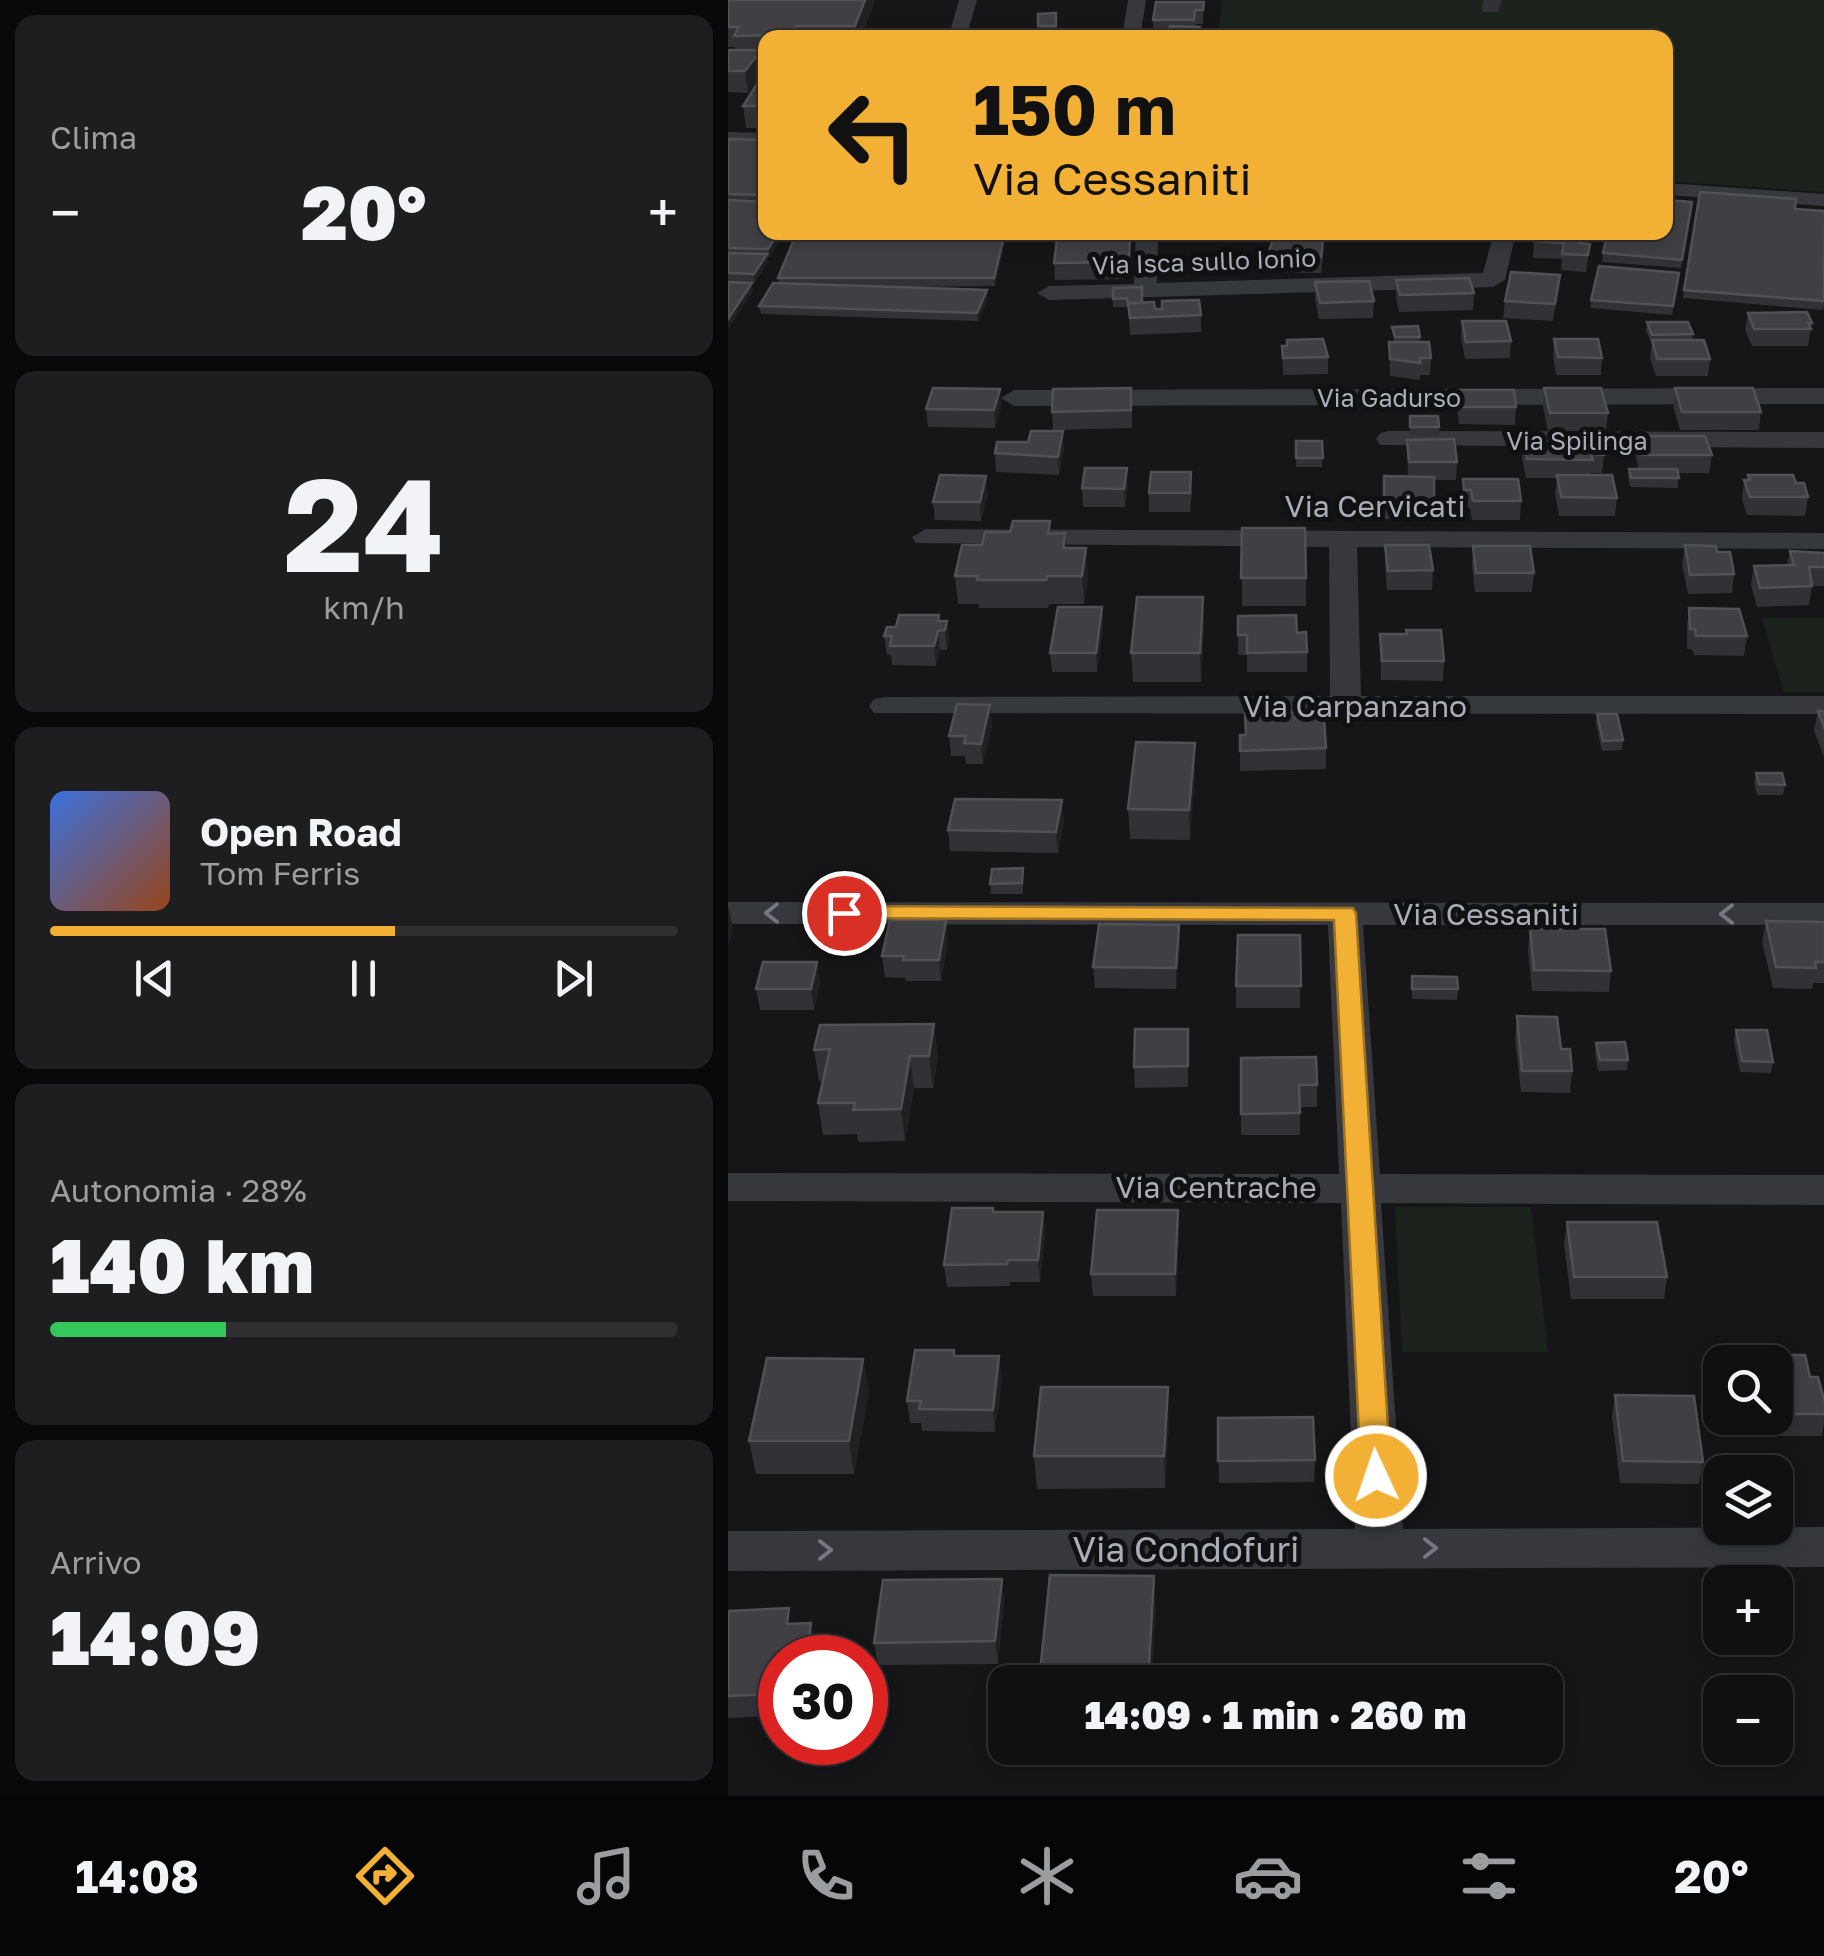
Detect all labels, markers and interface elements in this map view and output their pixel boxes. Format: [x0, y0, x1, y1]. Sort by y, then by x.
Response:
text: 150 m [973, 66, 1176, 150]
icon: left [808, 70, 938, 200]
text: Clima [50, 118, 137, 156]
text: Via Cessaniti [973, 151, 1252, 205]
text: 20° [301, 166, 427, 257]
text: − [50, 179, 80, 245]
text: + [648, 179, 678, 245]
street label: Via Isca sullo Ionio [1091, 242, 1317, 280]
street label: Via Gadurso [1317, 382, 1461, 413]
street label: Via Spilinga [1506, 425, 1648, 456]
text: 24 [284, 445, 444, 601]
street label: Via Cervicati [1285, 488, 1465, 524]
text: km/h [323, 588, 405, 626]
street label: Via Carpanzano [1243, 688, 1467, 724]
text: Open Road [200, 809, 402, 854]
text: Tom Ferris [200, 854, 360, 892]
pin [802, 871, 887, 956]
icon: arrive [817, 886, 872, 941]
street label: Via Cessaniti [1393, 896, 1579, 932]
one-way arrow [764, 902, 780, 924]
one-way arrow [1719, 903, 1734, 925]
icon: previous [127, 951, 182, 1006]
icon: pause [336, 951, 391, 1006]
icon: next [546, 951, 601, 1006]
street label: Via Centrache [1115, 1169, 1317, 1205]
text: Autonomia · 28% [50, 1171, 307, 1209]
text: 140 km [50, 1219, 314, 1310]
map controls [1703, 1345, 1793, 1765]
button: search [1703, 1345, 1793, 1435]
position arrow [1324, 1424, 1428, 1528]
button: layers [1703, 1455, 1793, 1545]
street label: Via Condofuri [1073, 1528, 1299, 1570]
one-way arrow [1424, 1537, 1439, 1559]
one-way arrow [818, 1539, 834, 1561]
text: Arrivo [50, 1543, 141, 1581]
button: + [1703, 1565, 1793, 1655]
text: 14:09 [50, 1591, 260, 1682]
speed limit sign: 30 [758, 1635, 888, 1765]
button: − [1703, 1675, 1793, 1765]
text: 14:09 · 1 min · 260 m [1084, 1692, 1467, 1737]
icon: directions [350, 1841, 420, 1911]
icon: music [571, 1841, 641, 1911]
icon: phone [791, 1841, 861, 1911]
icon: climate [1012, 1841, 1082, 1911]
icon: car [1233, 1841, 1303, 1911]
icon: filters [1454, 1841, 1524, 1911]
text: 14:08 [75, 1849, 199, 1903]
text: 20° [1674, 1849, 1749, 1903]

